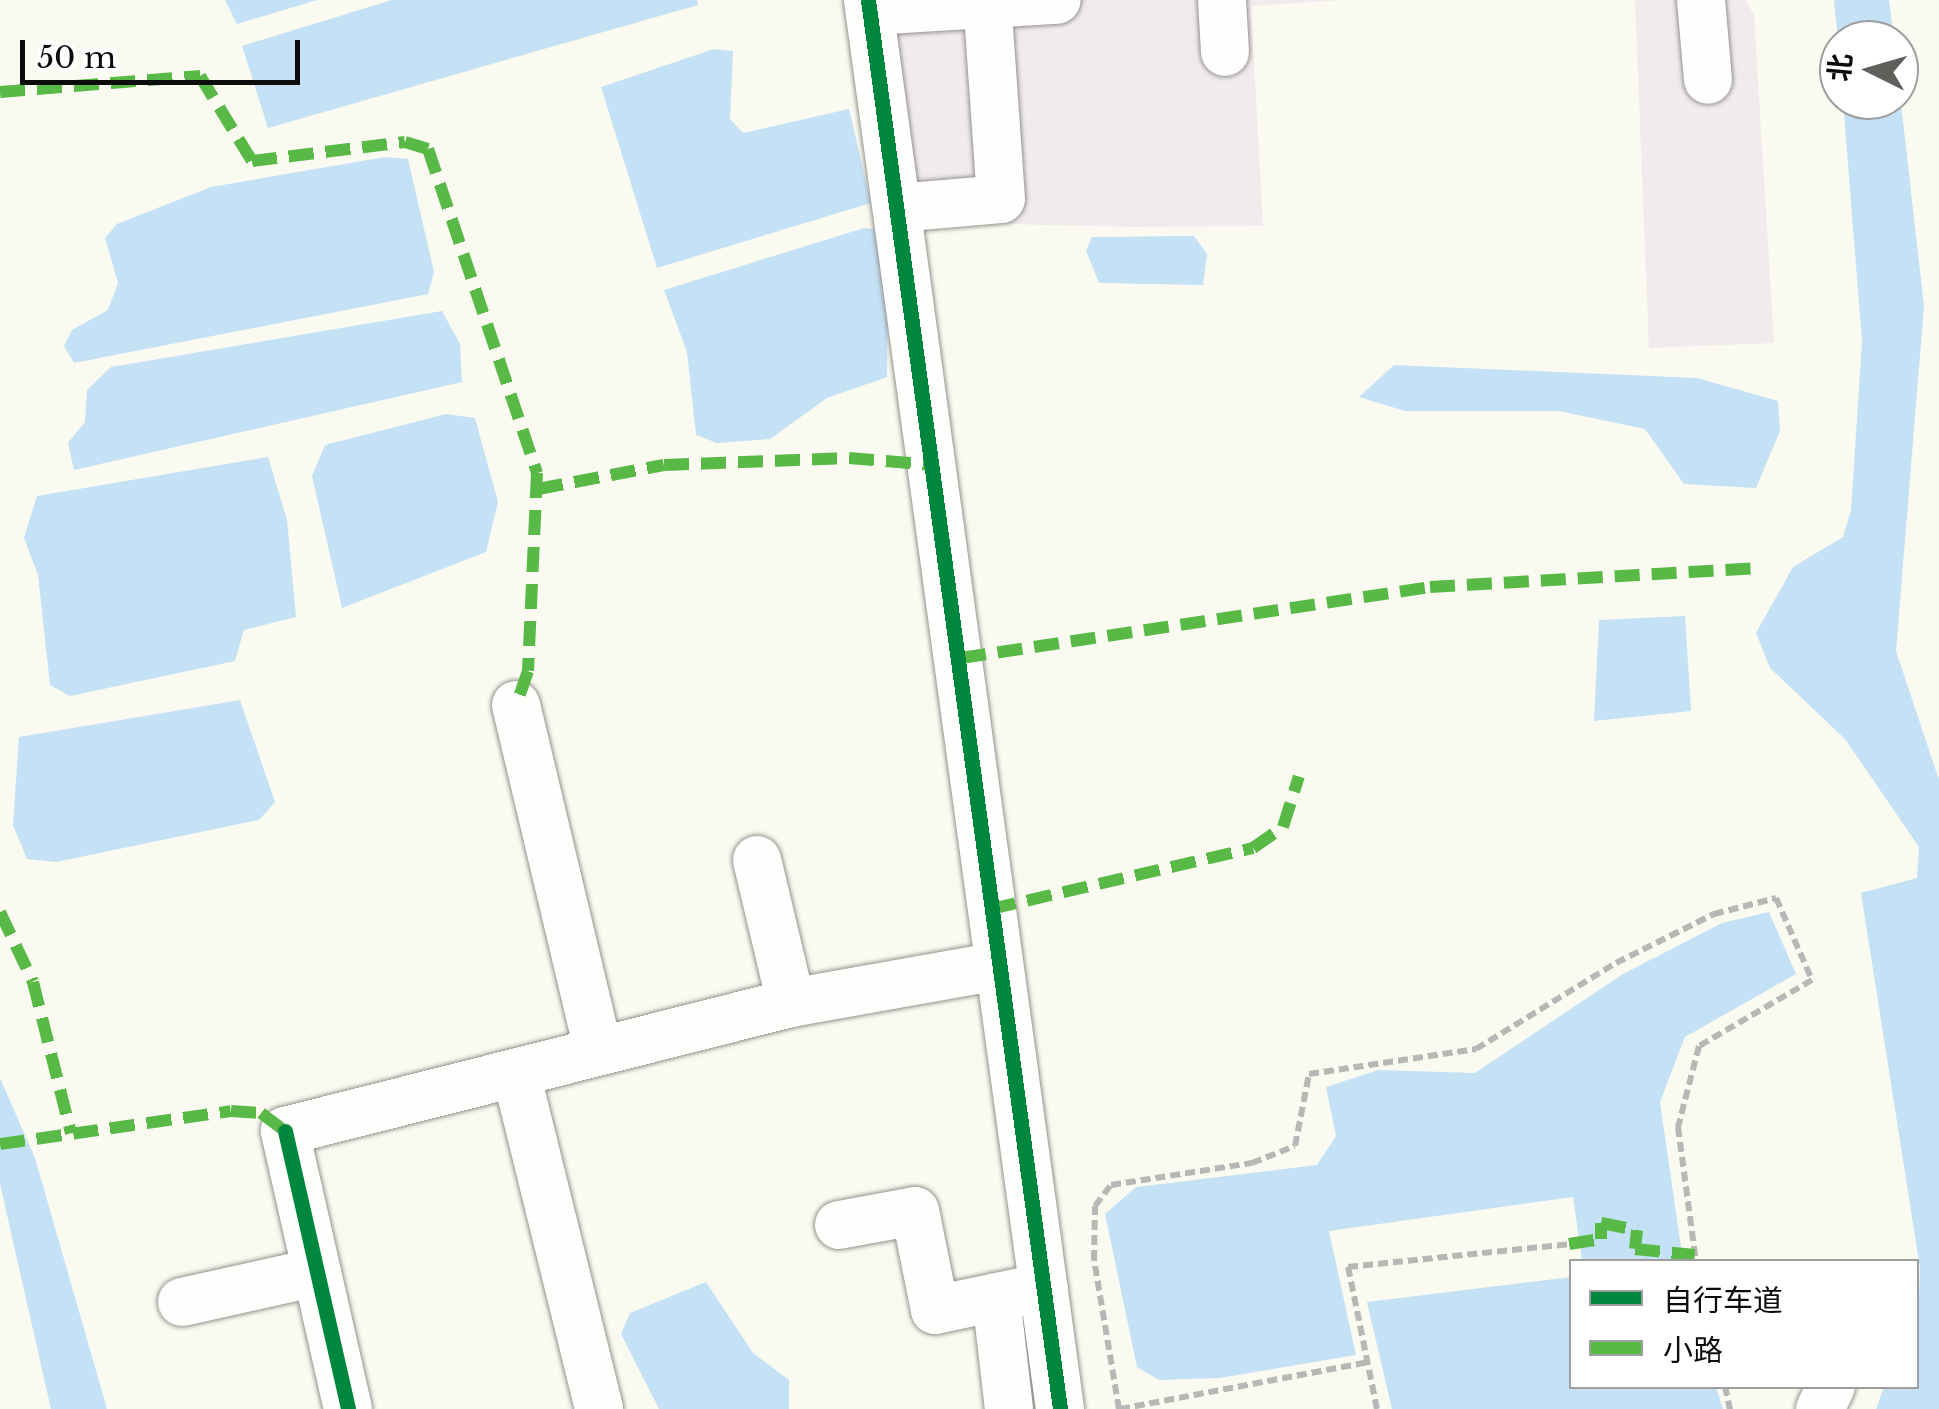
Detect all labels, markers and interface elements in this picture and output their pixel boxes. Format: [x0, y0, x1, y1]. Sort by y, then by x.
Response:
scale bar [25, 20, 305, 82]
north arrow [1819, 20, 1919, 120]
text: 50 m [37, 39, 116, 76]
text: 北 [1822, 52, 1859, 83]
legend [1569, 1259, 1919, 1389]
text: 自行车道 [1663, 1282, 1783, 1319]
text: 小路 [1663, 1332, 1723, 1369]

